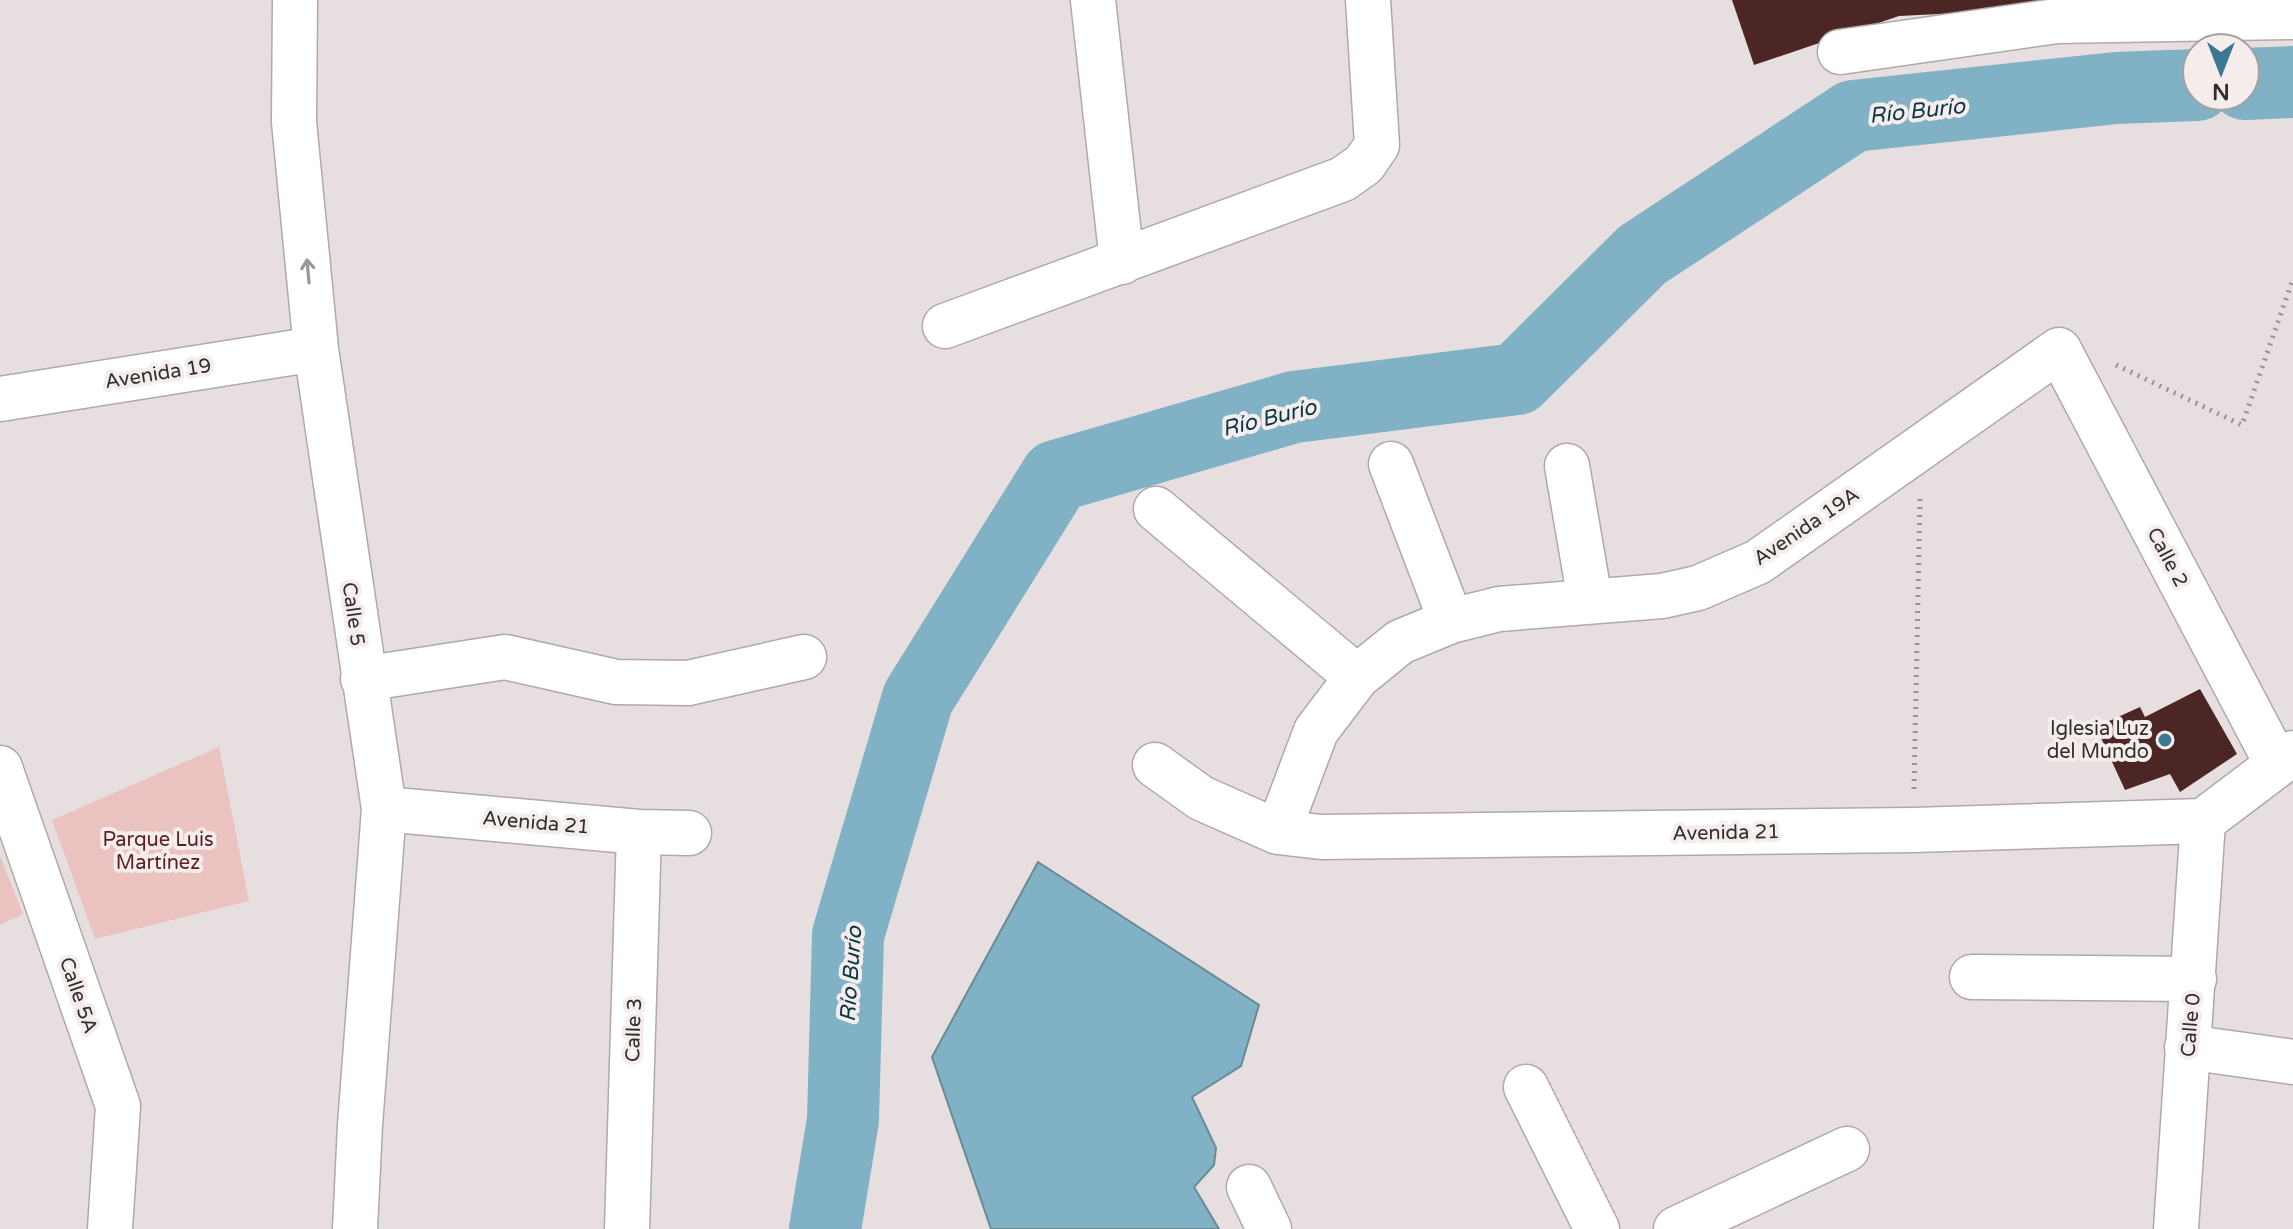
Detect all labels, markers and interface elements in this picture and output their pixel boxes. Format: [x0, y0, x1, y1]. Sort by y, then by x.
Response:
north arrow [2181, 32, 2261, 112]
text: N [2212, 78, 2230, 104]
water label: Río Burío [1868, 93, 1968, 129]
one-way arrow [301, 258, 316, 285]
street label: Avenida 19 [103, 354, 213, 394]
water label: Río Burío [1220, 393, 1321, 442]
street label: Avenida 19A [1749, 483, 1864, 571]
street label: Calle 2 [2141, 523, 2193, 591]
street label: Calle 5 [337, 581, 369, 648]
place label: Iglesia Luz del Mundo [2047, 717, 2149, 764]
marker: Iglesia Luz del Mundo [2156, 731, 2174, 749]
street label: Avenida 21 [481, 806, 590, 840]
street label: Avenida 21 [1672, 820, 1780, 846]
park label: Parque Luis Martínez [102, 828, 214, 875]
water label: Río Burío [835, 924, 867, 1023]
street label: Calle 5A [54, 954, 102, 1037]
street label: Calle 0 [2176, 992, 2206, 1058]
street label: Calle 3 [621, 998, 647, 1063]

